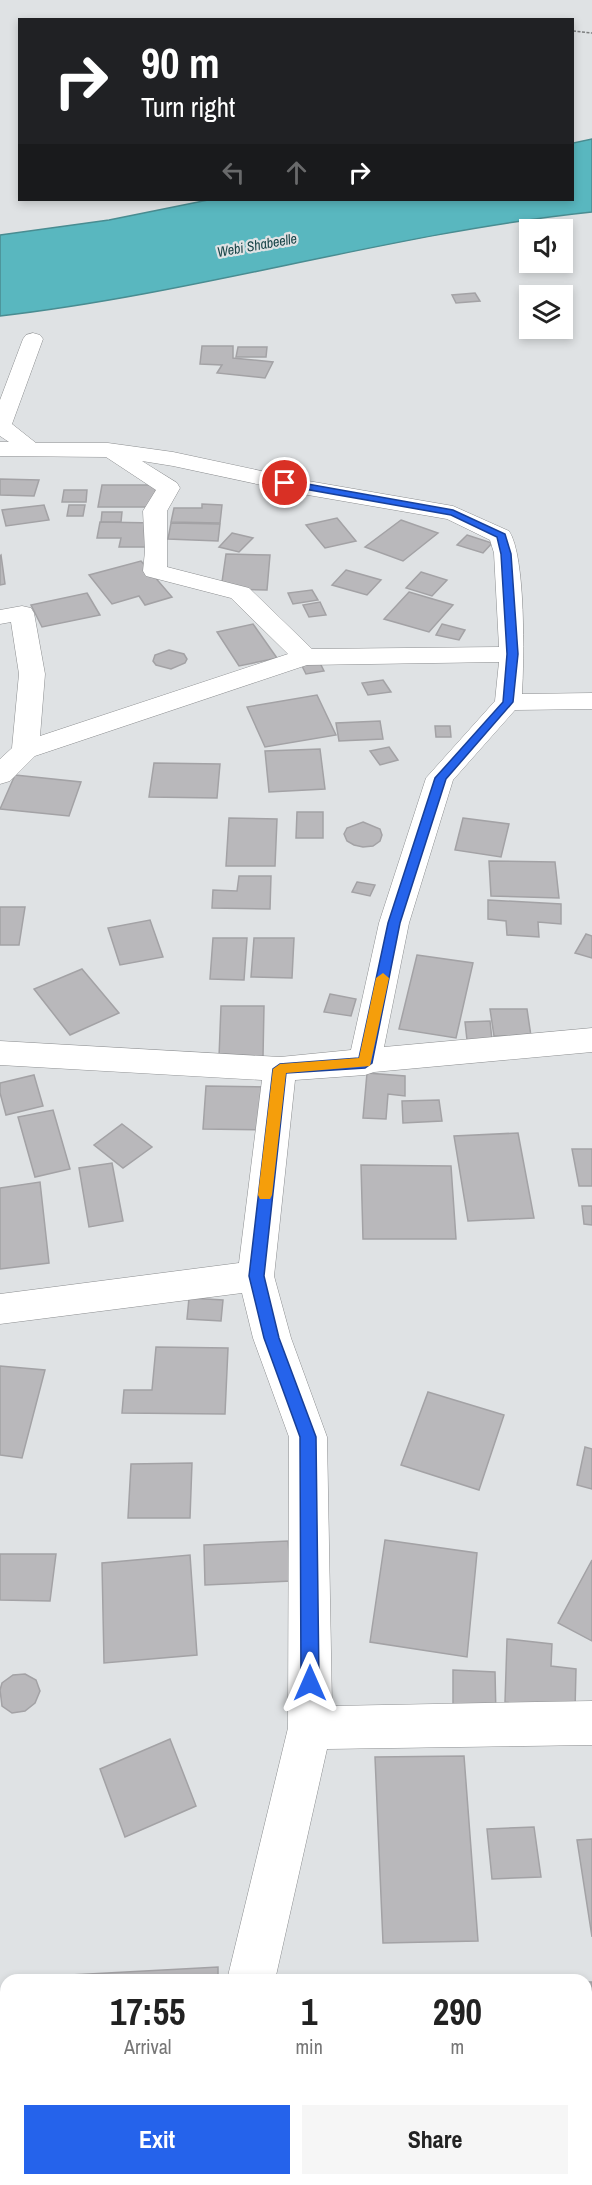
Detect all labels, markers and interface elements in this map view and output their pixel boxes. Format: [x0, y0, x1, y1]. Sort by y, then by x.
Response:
text: 90 m [141, 35, 220, 91]
icon: right [42, 42, 120, 120]
text: Turn right [141, 89, 235, 125]
icon: left [217, 156, 250, 189]
icon: ahead [280, 156, 313, 189]
icon: right [343, 156, 376, 189]
map controls [519, 219, 573, 339]
button: sound [519, 219, 573, 273]
water label: Webi Shabeelle [216, 229, 298, 261]
button: layers [519, 285, 573, 339]
pin [259, 457, 310, 508]
icon: arrive [268, 466, 301, 499]
position arrow [278, 1651, 342, 1715]
text: 17:55 [110, 1988, 185, 2036]
text: 1 [301, 1988, 317, 2036]
text: 290 [433, 1988, 482, 2036]
text: Arrival [124, 2033, 171, 2060]
text: min [295, 2033, 323, 2060]
text: m [451, 2033, 464, 2060]
button: Exit [24, 2105, 290, 2174]
button: Share [302, 2105, 568, 2174]

